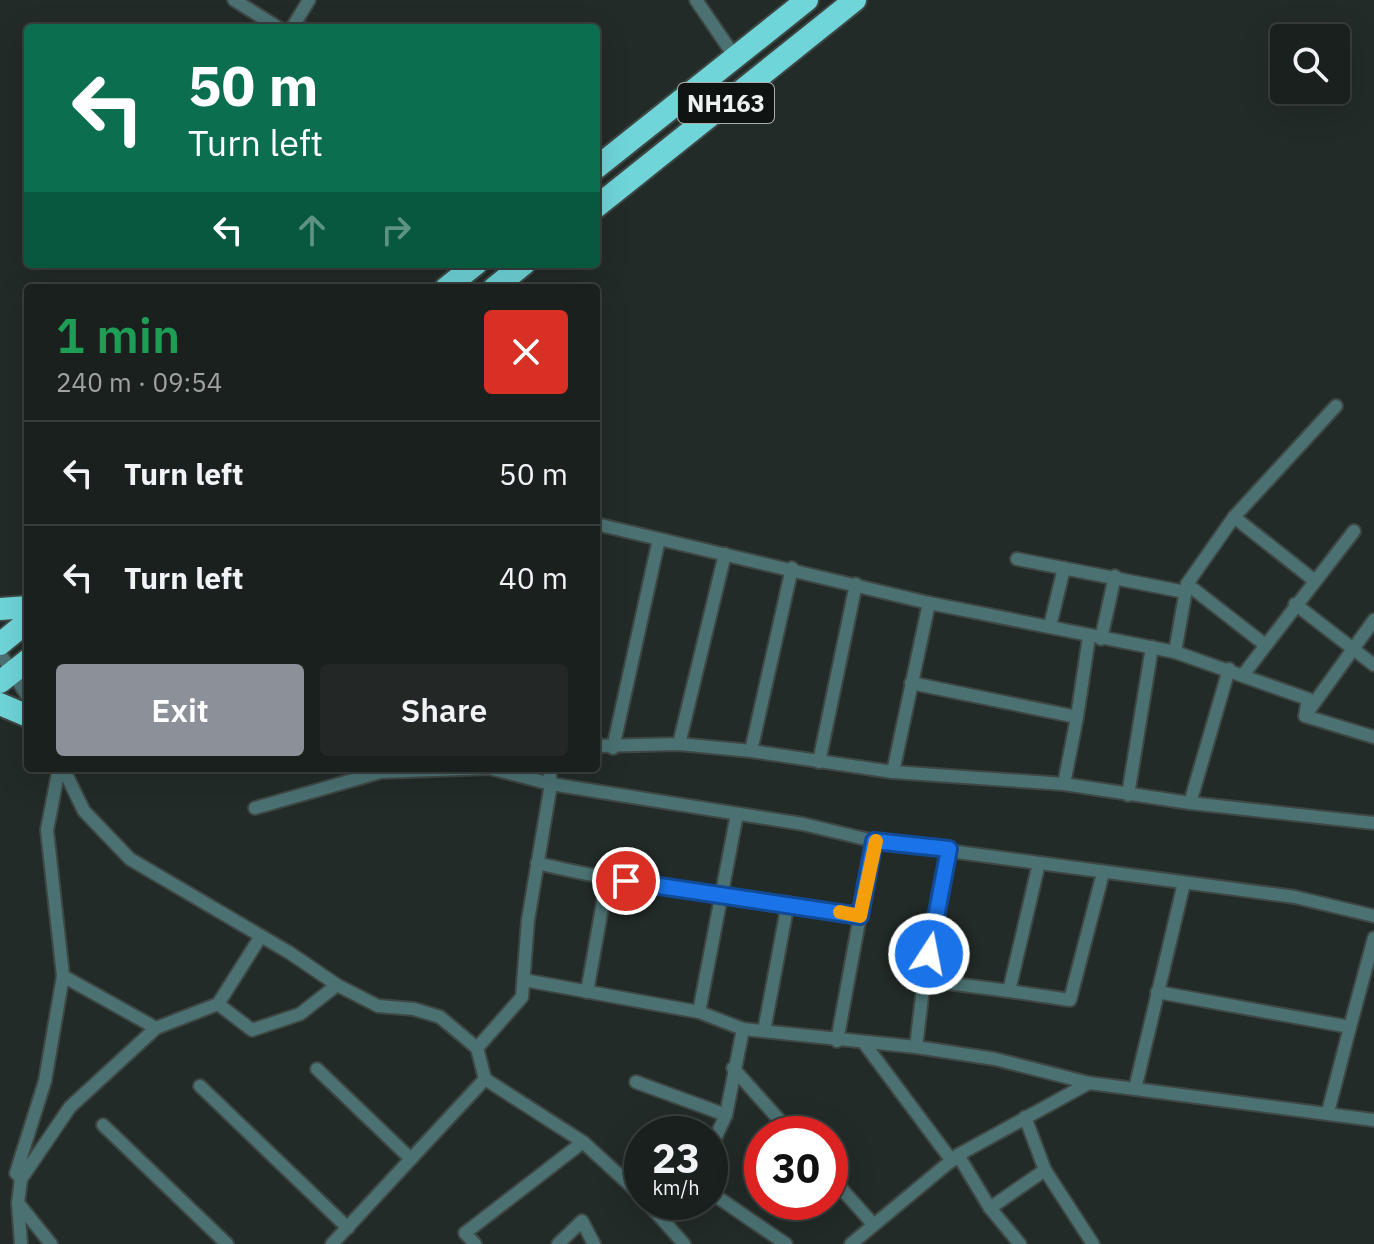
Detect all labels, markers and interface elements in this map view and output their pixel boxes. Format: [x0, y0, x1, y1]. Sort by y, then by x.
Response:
map controls [1270, 24, 1350, 104]
button: search [1270, 24, 1350, 104]
text: 50 m [188, 49, 318, 121]
icon: left [56, 56, 160, 160]
road number: NH163 [678, 83, 774, 123]
text: Turn left [188, 119, 323, 166]
icon: left [206, 208, 250, 252]
icon: ahead [290, 208, 334, 252]
icon: right [374, 208, 418, 252]
text: 1 min [56, 304, 180, 366]
button: close [484, 310, 568, 394]
text: 240 m · 09:54 [56, 365, 222, 399]
icon: left [56, 451, 100, 495]
text: Turn left [124, 454, 243, 493]
text: 50 m [499, 454, 568, 493]
icon: left [56, 555, 100, 599]
text: Turn left [124, 558, 243, 597]
text: 40 m [499, 558, 568, 597]
button: Exit [56, 664, 304, 756]
button: Share [320, 664, 568, 756]
pin [592, 847, 660, 915]
icon: arrive [604, 859, 648, 903]
position arrow [887, 912, 971, 996]
speed limit sign: 30 [744, 1116, 848, 1220]
text: 23 [652, 1132, 700, 1184]
text: km/h [652, 1174, 700, 1201]

